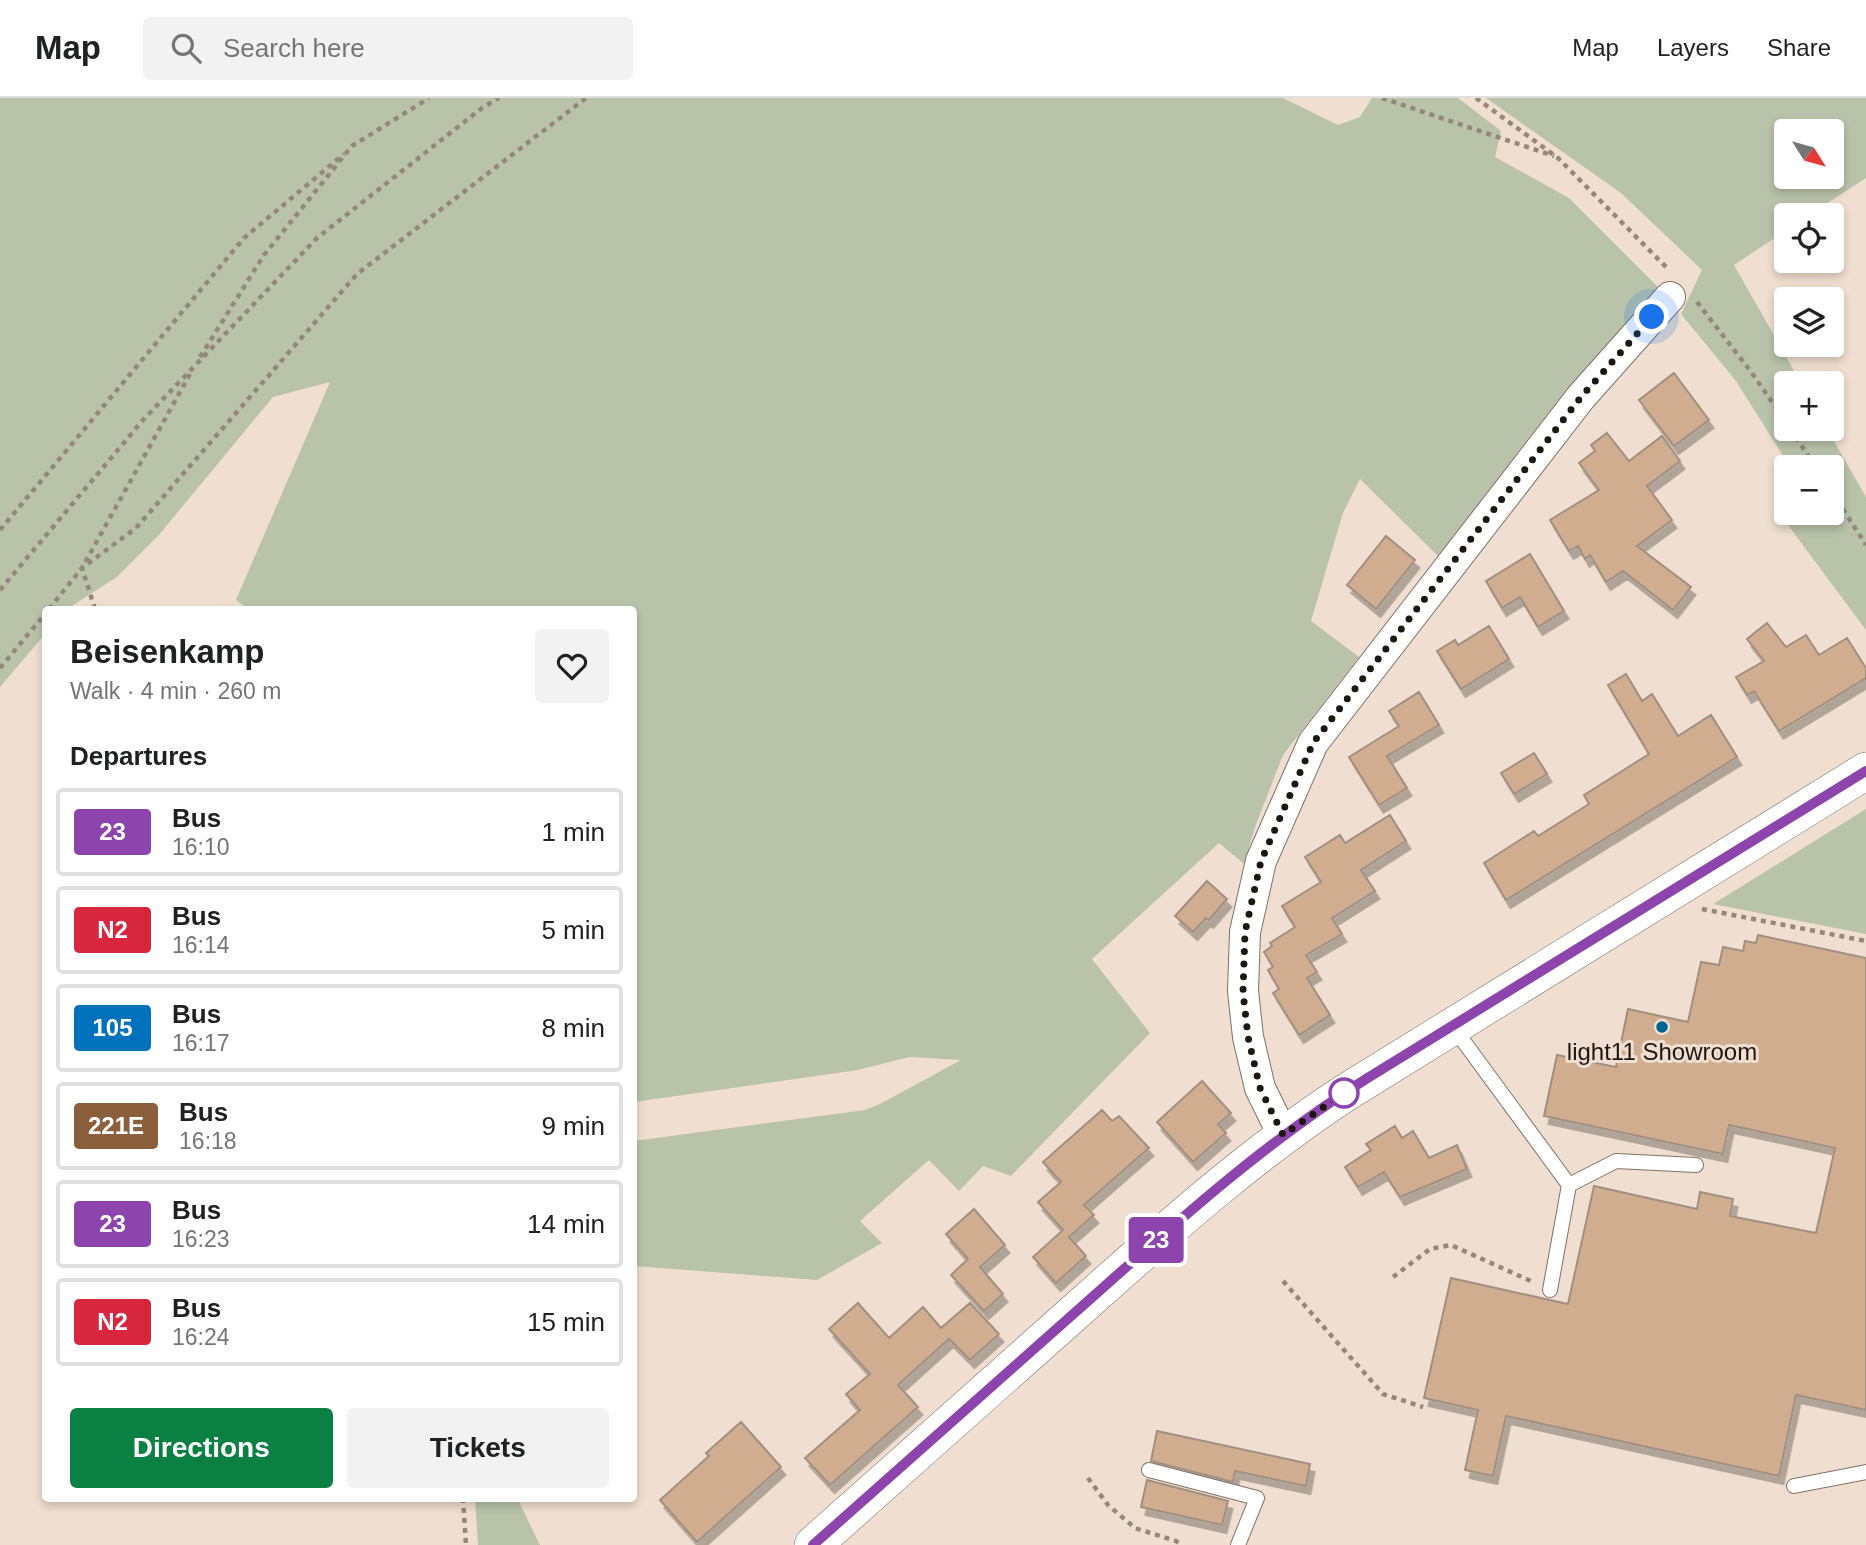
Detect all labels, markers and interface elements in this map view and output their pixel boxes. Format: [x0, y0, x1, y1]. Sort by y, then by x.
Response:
search box [143, 17, 633, 80]
text: Map [35, 29, 101, 66]
icon: search [167, 29, 205, 67]
text: Search here [223, 33, 365, 63]
text: Map [1572, 34, 1619, 61]
text: Layers [1657, 34, 1729, 61]
text: Share [1767, 34, 1831, 61]
north arrow [1774, 119, 1844, 189]
map controls [1774, 119, 1844, 525]
button: locate [1774, 203, 1844, 273]
button: layers [1774, 287, 1844, 357]
your location [1634, 299, 1669, 334]
button: + [1774, 371, 1844, 441]
button: − [1774, 455, 1844, 525]
button: heart [535, 629, 609, 703]
text: Beisenkamp [70, 633, 264, 670]
text: Walk · 4 min · 260 m [70, 678, 281, 704]
text: Departures [70, 741, 207, 771]
text: Bus [172, 803, 221, 833]
text: 1 min [541, 817, 605, 847]
text: 23 [99, 818, 126, 845]
text: 16:10 [172, 834, 230, 860]
text: Bus [172, 901, 221, 931]
text: 5 min [541, 915, 605, 945]
text: N2 [97, 916, 128, 943]
text: 16:14 [172, 932, 230, 958]
text: Bus [172, 999, 221, 1029]
text: 8 min [541, 1013, 605, 1043]
text: 105 [92, 1014, 133, 1041]
marker: light11 Showroom [1654, 1019, 1670, 1035]
text: 16:17 [172, 1030, 230, 1056]
place label: light11 Showroom [1567, 1038, 1757, 1065]
unlabelled marker [1329, 1078, 1359, 1108]
text: Bus [179, 1097, 228, 1127]
text: 9 min [541, 1111, 605, 1141]
text: 221E [88, 1112, 144, 1139]
text: 16:18 [179, 1128, 237, 1154]
text: Bus [172, 1195, 221, 1225]
text: 14 min [527, 1209, 605, 1239]
text: 23 [99, 1210, 126, 1237]
line badge: 23 [1124, 1217, 1188, 1263]
text: 16:23 [172, 1226, 230, 1252]
text: 23 [1143, 1226, 1169, 1253]
text: Bus [172, 1293, 221, 1323]
text: 15 min [527, 1307, 605, 1337]
text: N2 [97, 1308, 128, 1335]
text: 16:24 [172, 1324, 230, 1350]
button: Directions [70, 1408, 333, 1488]
button: Tickets [347, 1408, 609, 1488]

